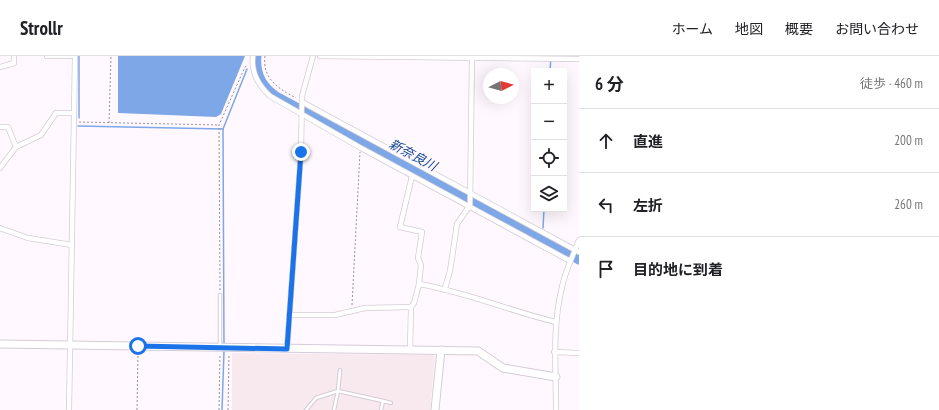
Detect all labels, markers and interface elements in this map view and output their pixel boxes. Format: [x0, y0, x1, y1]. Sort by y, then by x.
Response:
text: Strollr [20, 16, 63, 40]
text: ホーム [671, 20, 713, 38]
text: 地図 [735, 20, 763, 38]
text: 概要 [785, 20, 813, 38]
text: お問い合わせ [835, 20, 919, 38]
north arrow [483, 68, 519, 104]
map controls [531, 68, 567, 212]
button: + [531, 68, 567, 104]
text: 6 分 [595, 73, 624, 95]
text: 徒歩 · 460 m [860, 75, 923, 92]
button: − [531, 104, 567, 140]
icon: ahead [595, 130, 617, 152]
text: 直進 [633, 132, 663, 151]
text: 200 m [894, 132, 923, 149]
water label: 新奈良川 [386, 135, 442, 176]
button: locate [531, 140, 567, 176]
route end [292, 143, 310, 161]
button: layers [531, 176, 567, 212]
icon: left [595, 194, 617, 216]
text: 左折 [633, 196, 663, 215]
text: 260 m [894, 196, 923, 213]
icon: arrive [595, 258, 617, 280]
text: 目的地に到着 [633, 260, 723, 279]
route start [129, 337, 147, 355]

